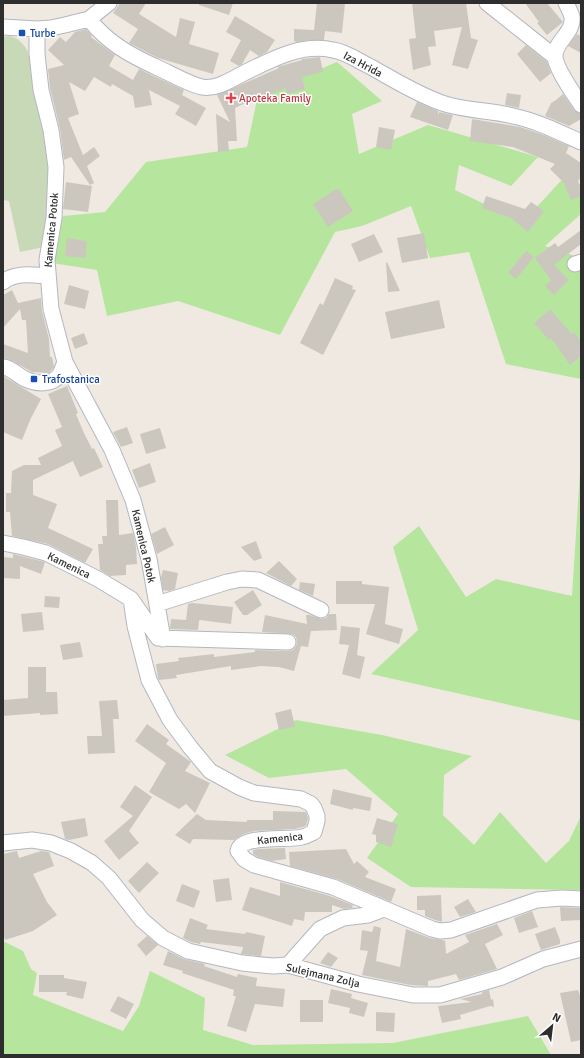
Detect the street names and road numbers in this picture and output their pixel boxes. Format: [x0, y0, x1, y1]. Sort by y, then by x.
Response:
street label: Iza Hrida [341, 49, 385, 80]
street label: Kamenica Potok [42, 192, 61, 268]
street label: Kamenica Potok [129, 508, 158, 585]
street label: Kamenica [45, 549, 93, 582]
street label: Kamenica [256, 830, 304, 847]
street label: Sulejmana Zolja [285, 961, 362, 990]

